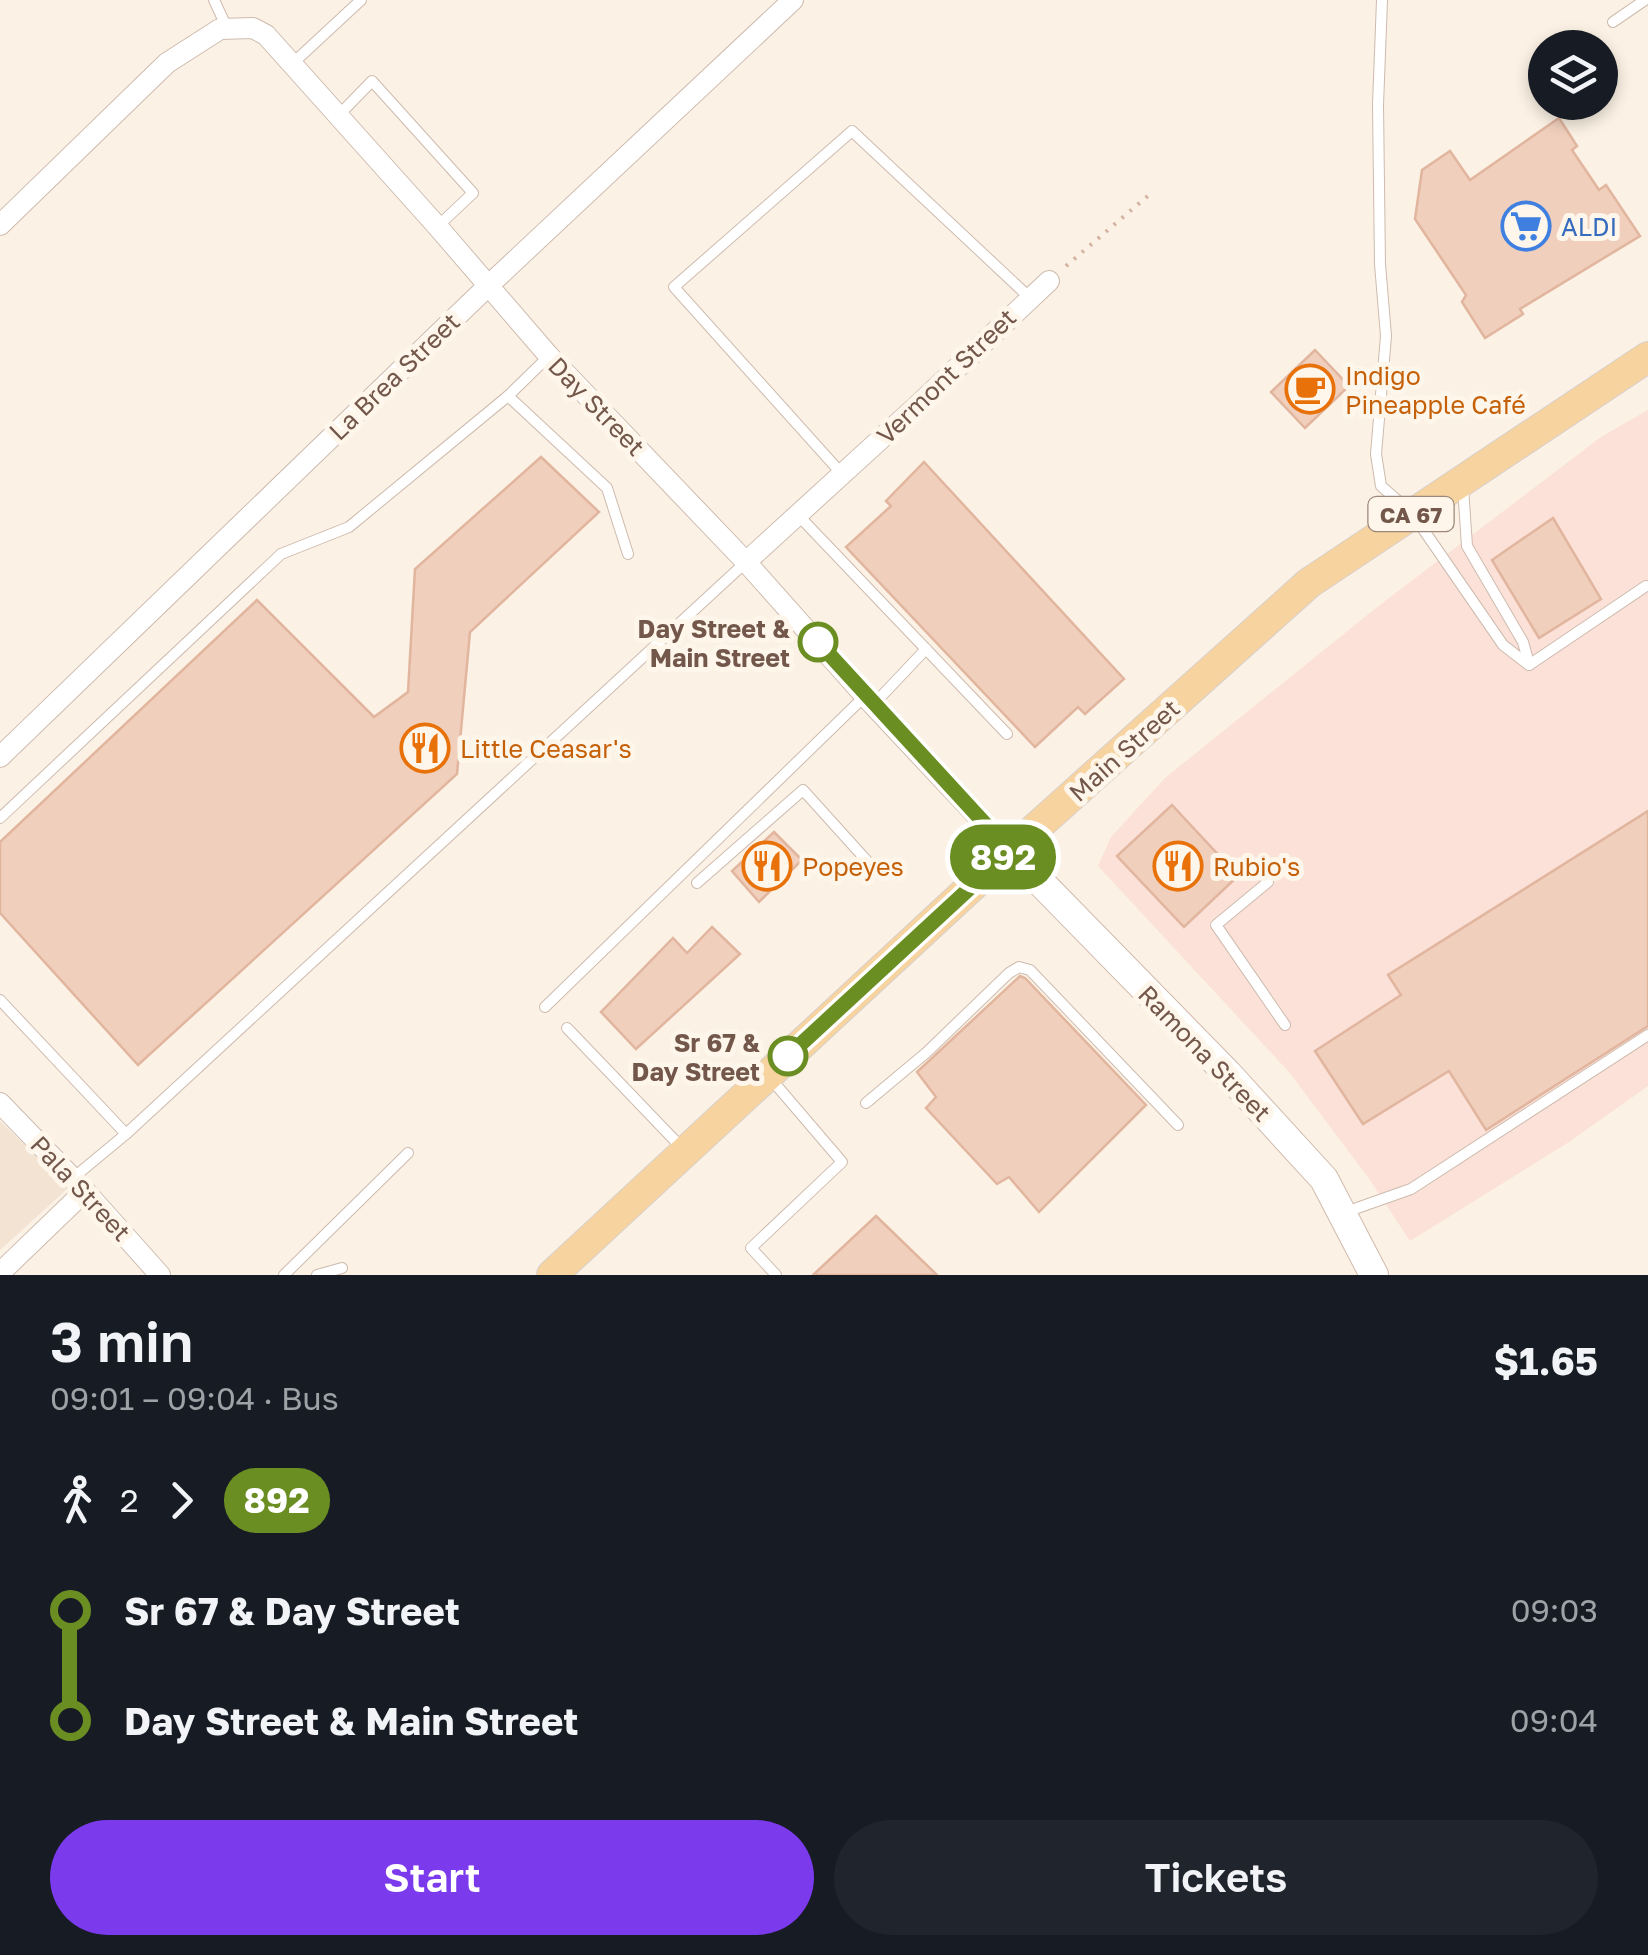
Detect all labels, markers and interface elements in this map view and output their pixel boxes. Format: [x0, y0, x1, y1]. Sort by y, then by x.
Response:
map controls [1528, 30, 1618, 120]
button: layers [1528, 30, 1618, 120]
supermarket icon: ALDI [1500, 200, 1552, 252]
place label: ALDI [1561, 211, 1617, 242]
street label: Vermont Street [870, 302, 1022, 450]
street label: La Brea Street [322, 306, 466, 446]
street label: Day Street [542, 350, 652, 462]
place label: Indigo Pineapple Café [1345, 360, 1526, 420]
cafe icon: Indigo Pineapple Café [1284, 363, 1336, 415]
road number: CA 67 [1368, 497, 1454, 531]
place label: Day Street & Main Street [638, 613, 790, 673]
marker: Day Street & Main Street [799, 623, 837, 661]
street label: Main Street [1062, 692, 1186, 808]
restaurant icon: Little Ceasar's [399, 722, 451, 774]
place label: Little Ceasar's [460, 733, 632, 764]
line badge: 892 [946, 824, 1060, 890]
text: 892 [970, 836, 1036, 878]
restaurant icon: Popeyes [741, 840, 793, 892]
restaurant icon: Rubio's [1152, 840, 1204, 892]
place label: Popeyes [802, 851, 904, 882]
place label: Rubio's [1213, 851, 1300, 882]
street label: Ramona Street [1132, 978, 1278, 1128]
place label: Sr 67 & Day Street [632, 1027, 760, 1087]
marker: Sr 67 & Day Street [769, 1037, 807, 1075]
street label: Pala Street [24, 1129, 138, 1247]
text: 3 min [50, 1308, 193, 1374]
text: $1.65 [1493, 1338, 1598, 1383]
text: 09:01 – 09:04 · Bus [50, 1379, 339, 1417]
icon: walk [50, 1473, 105, 1528]
icon: forward [154, 1473, 209, 1528]
text: 892 [244, 1479, 310, 1521]
text: 2 [120, 1481, 139, 1519]
text: Sr 67 & Day Street [124, 1588, 460, 1633]
text: 09:03 [1511, 1591, 1598, 1629]
text: Day Street & Main Street [124, 1698, 578, 1743]
text: 09:04 [1510, 1701, 1598, 1739]
button: Start [50, 1820, 814, 1935]
button: Tickets [834, 1820, 1598, 1935]

